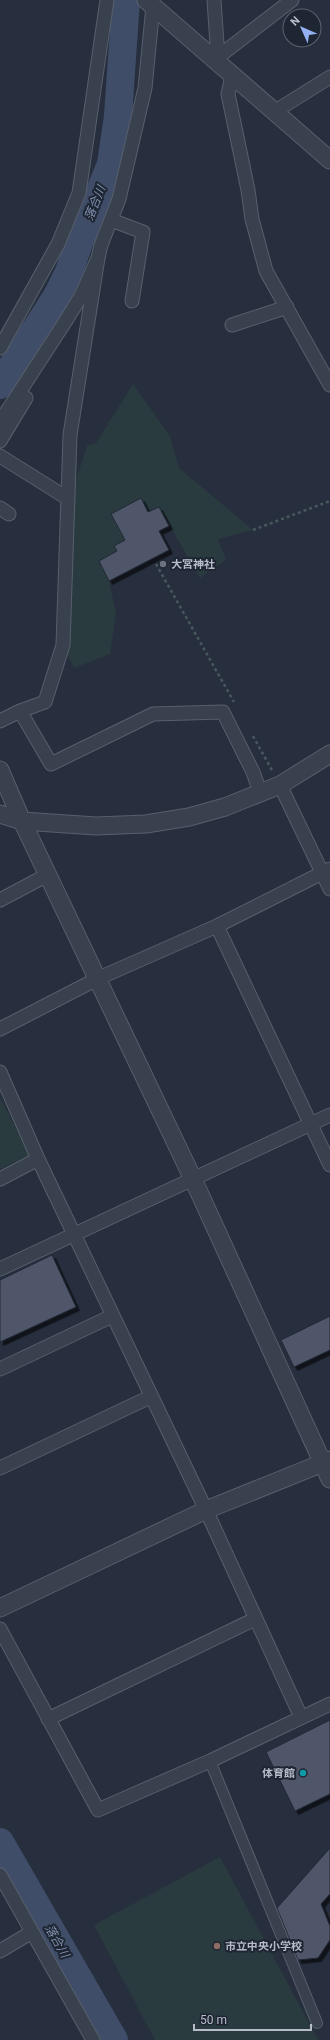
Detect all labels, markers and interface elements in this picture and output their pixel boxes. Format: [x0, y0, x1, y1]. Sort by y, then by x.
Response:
north arrow [282, 8, 322, 48]
text: N [288, 14, 303, 29]
water label: 落合川 [82, 182, 109, 222]
place label: 大宮神社 [171, 558, 215, 571]
marker: 大宮神社 [158, 559, 168, 569]
place label: 体育館 [262, 1767, 295, 1780]
marker: 体育館 [298, 1768, 308, 1778]
water label: 落合川 [42, 1922, 73, 1962]
place label: 市立中央小学校 [225, 1940, 302, 1953]
marker: 市立中央小学校 [212, 1941, 222, 1951]
scale bar [194, 2006, 311, 2032]
text: 50 m [200, 2013, 227, 2027]

